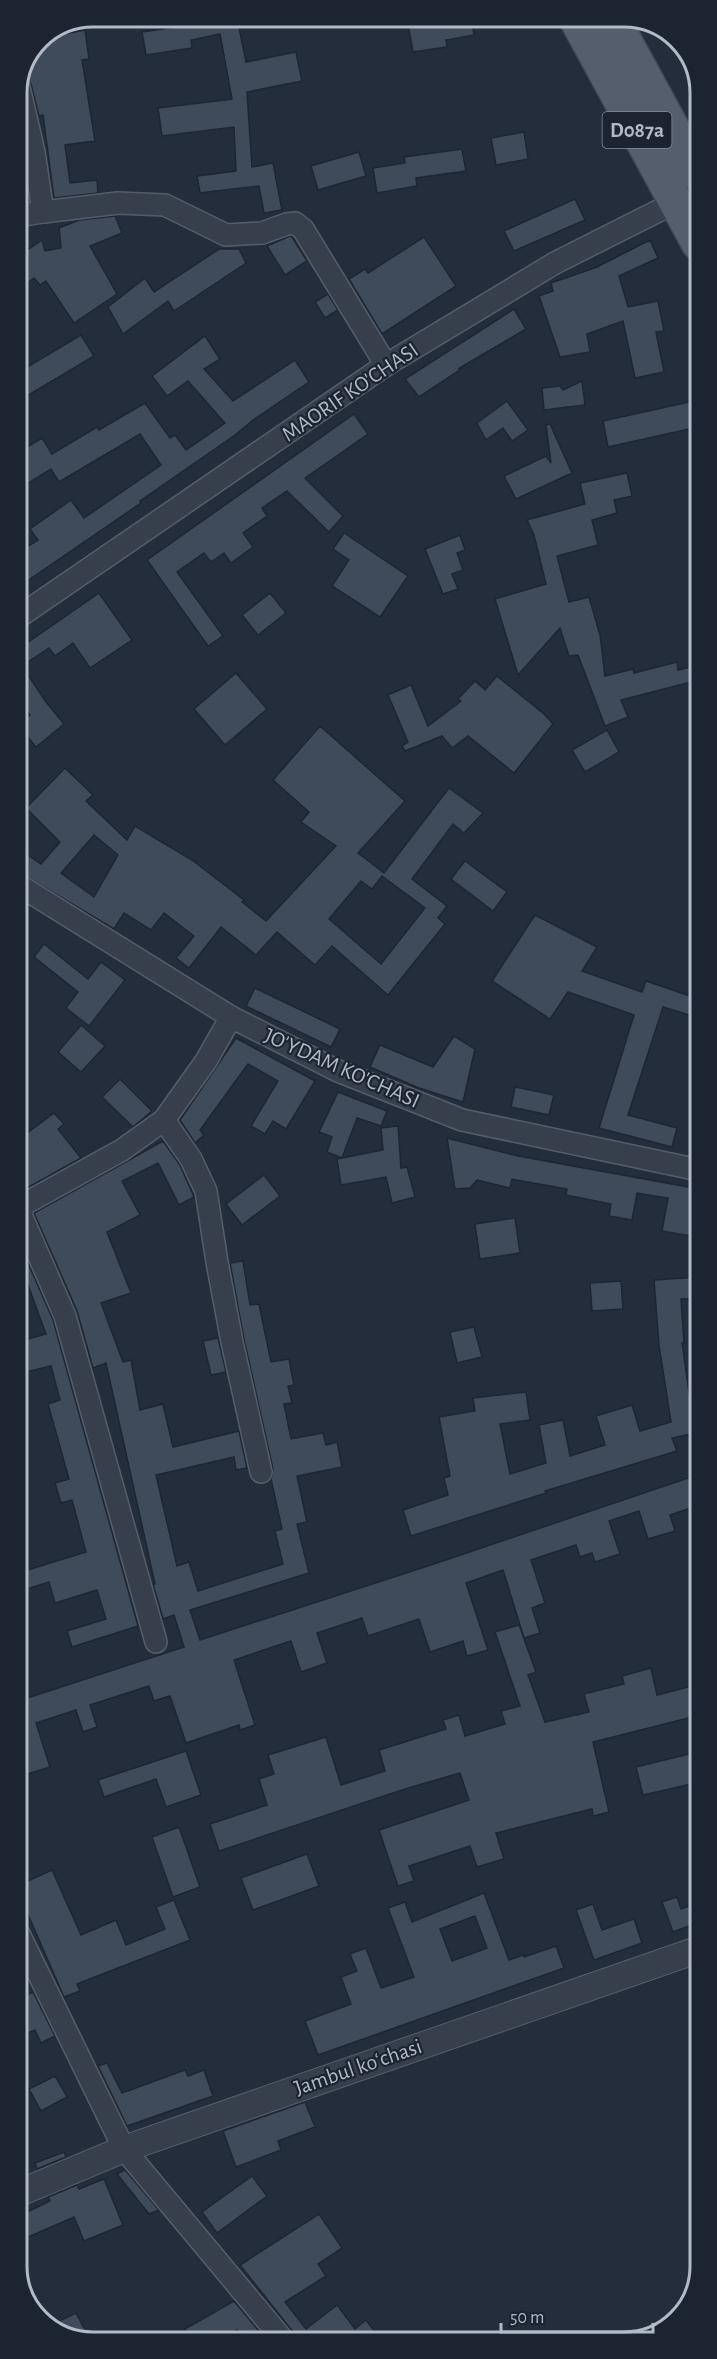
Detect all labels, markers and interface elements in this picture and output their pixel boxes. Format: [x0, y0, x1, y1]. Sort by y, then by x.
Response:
road number: D087a [602, 112, 672, 148]
street label: MAORIF KO'CHASI [278, 338, 422, 446]
street label: JO'YDAM KO'CHASI [261, 1024, 423, 1112]
street label: Jambul koʻchasi [291, 2035, 425, 2099]
scale bar [501, 2296, 652, 2334]
text: 50 m [510, 2309, 544, 2327]

